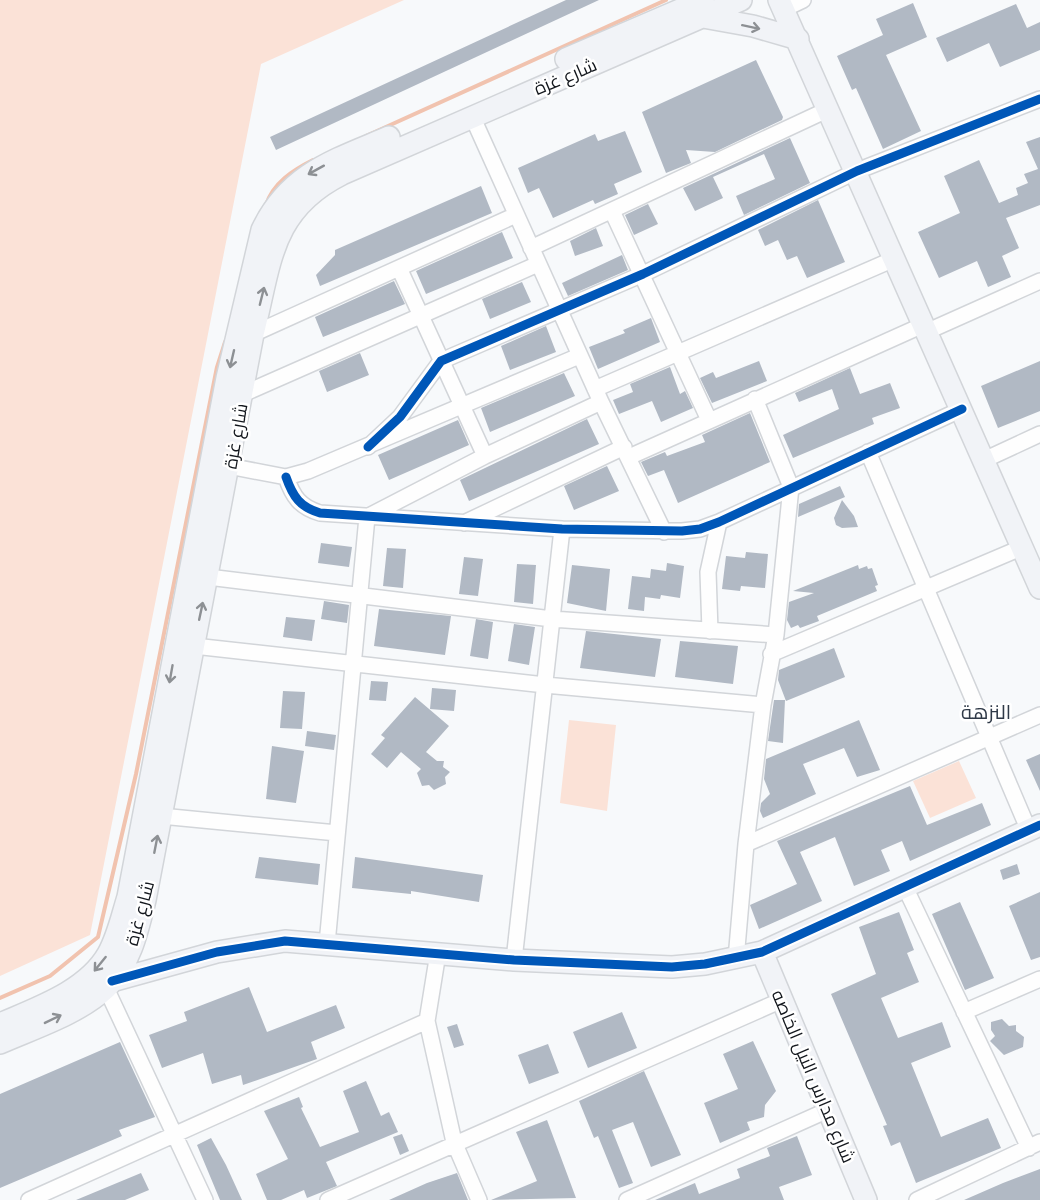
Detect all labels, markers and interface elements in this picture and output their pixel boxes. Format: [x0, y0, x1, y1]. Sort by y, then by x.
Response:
one-way arrow [741, 21, 760, 33]
street label: شارع غزة [530, 52, 601, 101]
one-way arrow [308, 165, 326, 176]
one-way arrow [257, 287, 269, 306]
one-way arrow [225, 349, 237, 368]
street label: شارع غزة [217, 401, 254, 471]
one-way arrow [196, 602, 207, 621]
one-way arrow [165, 664, 176, 684]
district label: النزهة [961, 698, 1011, 725]
one-way arrow [151, 834, 162, 854]
street label: شارع غزة [119, 878, 160, 948]
one-way arrow [93, 956, 107, 971]
street label: شارع مدارس النيل الخاصه [766, 986, 861, 1166]
one-way arrow [44, 1012, 62, 1024]

